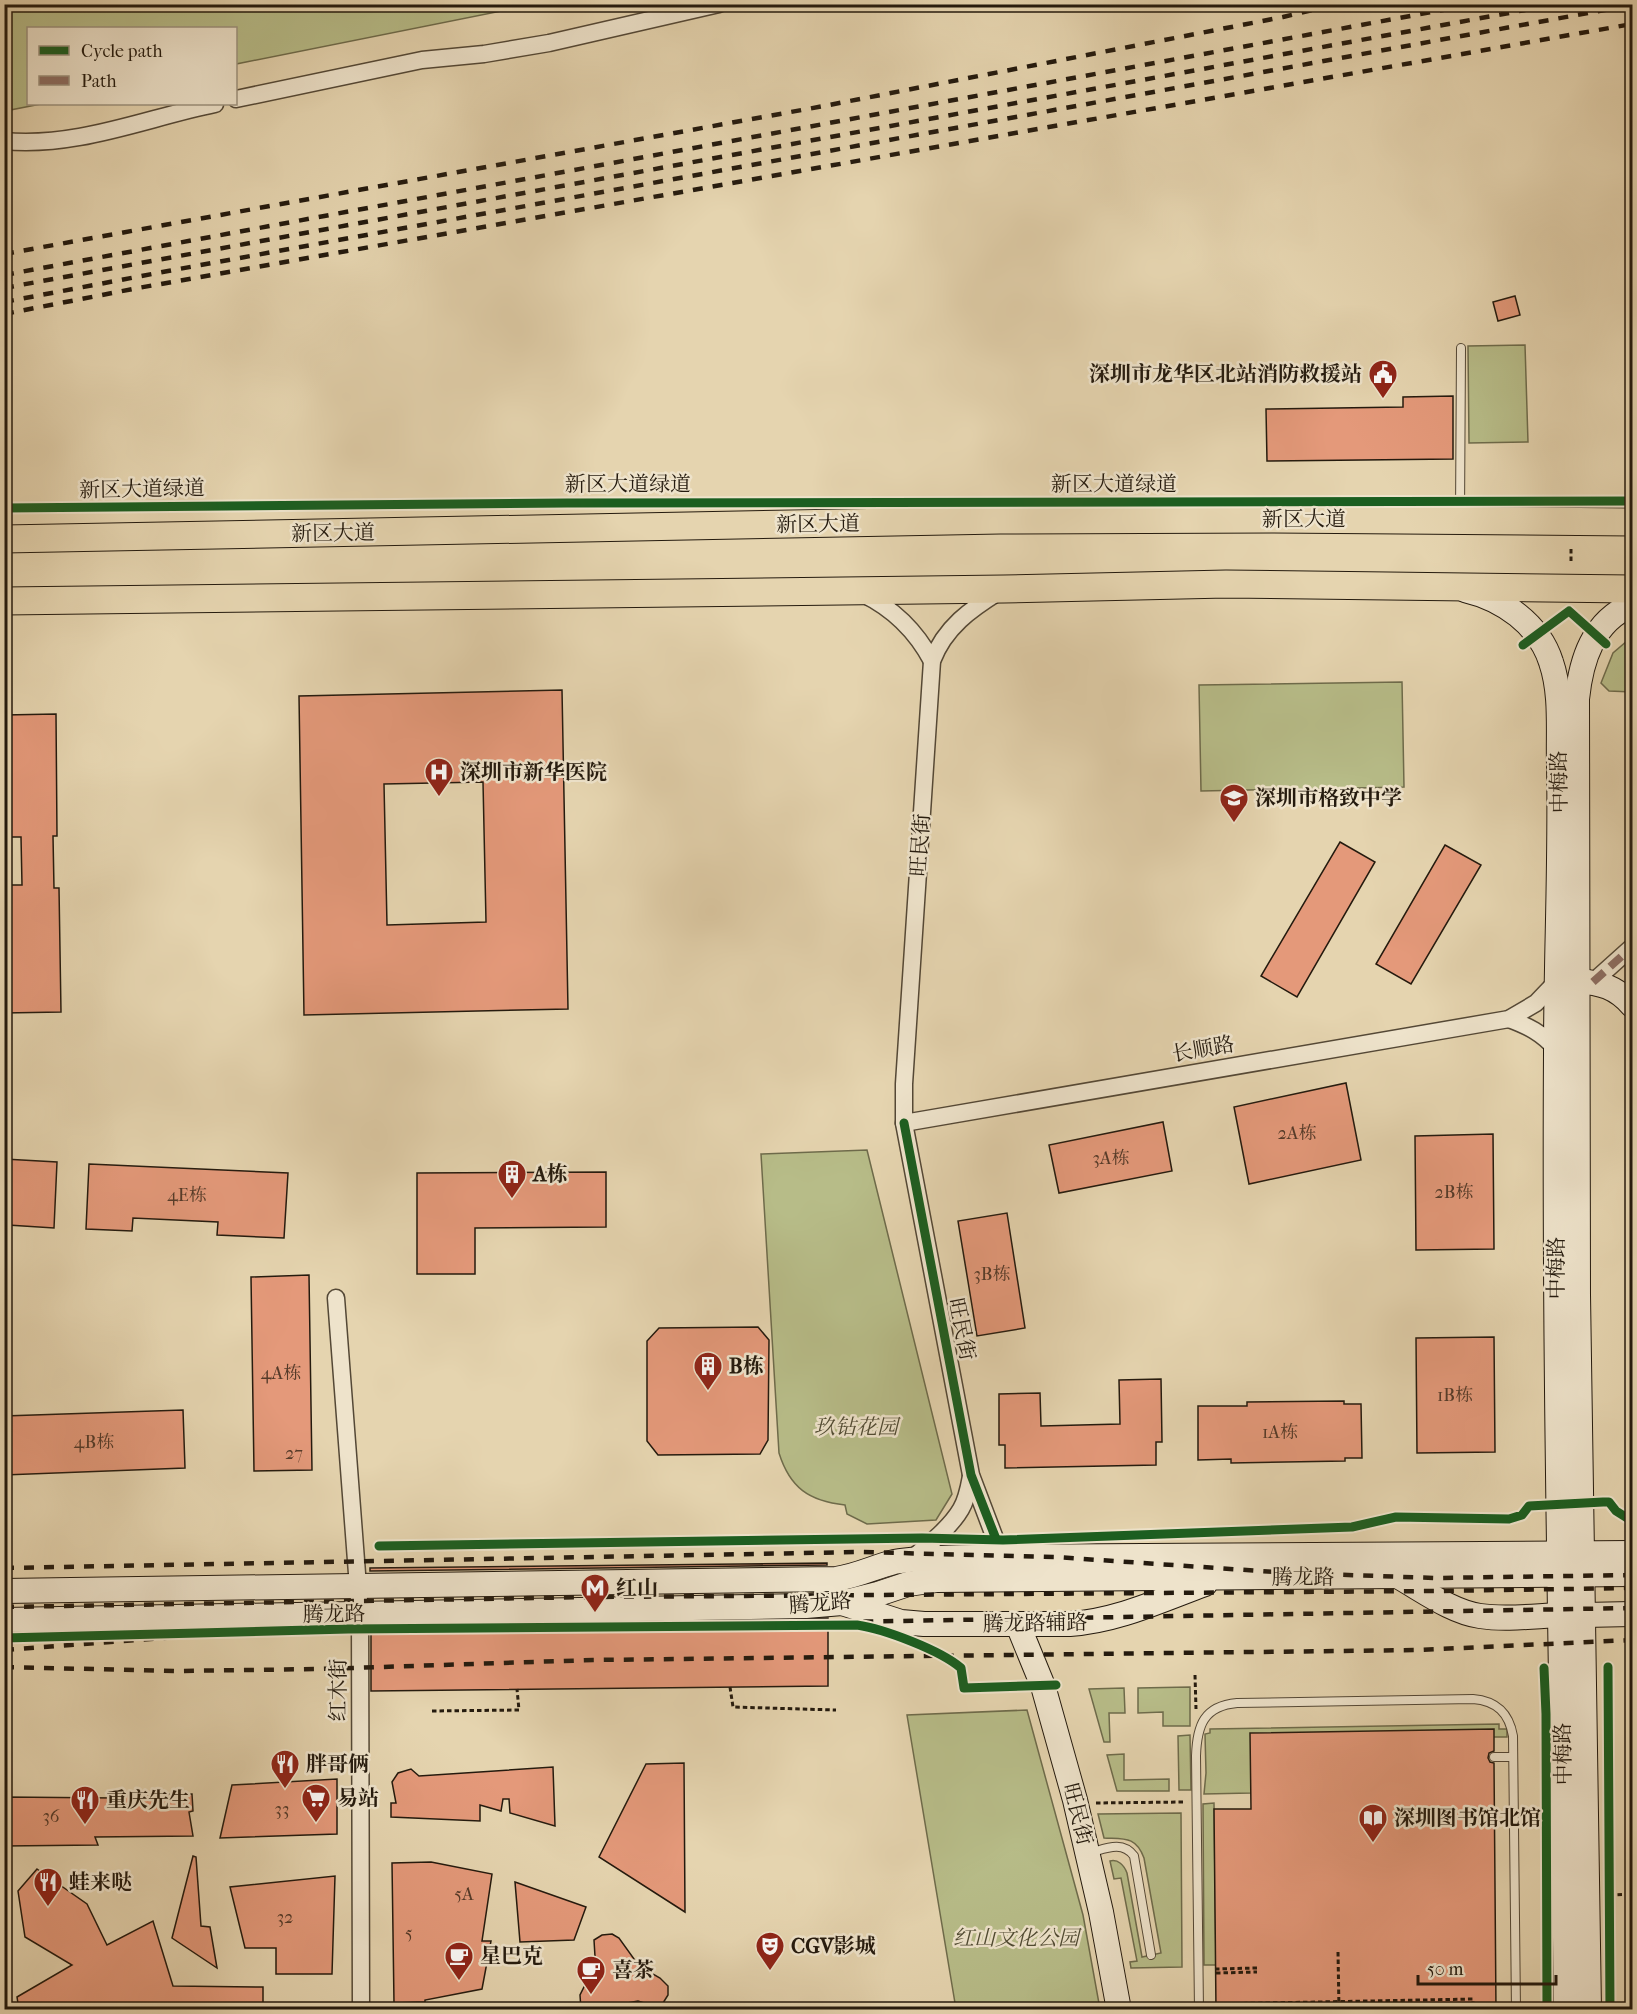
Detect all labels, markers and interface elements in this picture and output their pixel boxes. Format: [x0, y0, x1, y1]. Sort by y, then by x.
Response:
legend [27, 27, 237, 105]
text: Cycle path [81, 41, 162, 62]
text: Path [81, 71, 117, 92]
public building icon: 深圳市龙华区北站消防救援站 [1367, 358, 1399, 400]
place label: 深圳市龙华区北站消防救援站 [1089, 362, 1362, 386]
street label: 新区大道绿道 [565, 472, 691, 496]
street label: 新区大道绿道 [1051, 472, 1177, 496]
street label: 新区大道绿道 [79, 476, 205, 502]
street label: 新区大道 [1262, 507, 1346, 531]
street label: 新区大道 [776, 511, 860, 537]
street label: 新区大道 [291, 520, 375, 546]
street label: 中梅路 [1546, 750, 1572, 814]
hospital icon: 深圳市新华医院 [423, 756, 455, 798]
place label: 深圳市新华医院 [460, 760, 607, 784]
school or university icon: 深圳市格致中学 [1218, 782, 1250, 824]
place label: 深圳市格致中学 [1255, 786, 1402, 810]
street label: 旺民街 [906, 813, 934, 877]
street label: 长顺路 [1170, 1032, 1236, 1066]
house number: 2A栋 [1278, 1123, 1316, 1144]
house number: 3A栋 [1092, 1148, 1130, 1169]
building icon: A栋 [496, 1158, 528, 1200]
place label: A栋 [531, 1162, 568, 1186]
house number: 2B栋 [1435, 1182, 1473, 1203]
house number: 4E栋 [167, 1185, 207, 1206]
street label: 中梅路 [1544, 1237, 1568, 1300]
house number: 3B栋 [973, 1264, 1011, 1285]
street label: 旺民街 [944, 1296, 980, 1362]
building icon: B栋 [692, 1350, 724, 1392]
place label: B栋 [729, 1354, 764, 1378]
house number: 4A栋 [261, 1363, 301, 1384]
house number: 1B栋 [1437, 1385, 1473, 1406]
park label: 玖钻花园 [814, 1415, 901, 1439]
house number: 1A栋 [1262, 1422, 1298, 1443]
house number: 4B栋 [74, 1432, 114, 1453]
house number: 27 [285, 1443, 303, 1464]
street label: 腾龙路 [1272, 1565, 1335, 1589]
metro station icon: 红山 [579, 1572, 611, 1614]
place label: 红山 [616, 1576, 658, 1600]
street label: 腾龙路 [788, 1588, 852, 1618]
street label: 腾龙路 [302, 1601, 366, 1627]
street label: 腾龙路辅路 [982, 1610, 1088, 1636]
street label: 红木街 [326, 1659, 350, 1722]
street label: 中梅路 [1550, 1722, 1576, 1786]
restaurant icon: 胖哥俩 [269, 1748, 301, 1790]
place label: 胖哥俩 [306, 1752, 369, 1776]
street label: 旺民街 [1059, 1781, 1097, 1847]
supermarket icon: 易站 [300, 1782, 332, 1824]
restaurant icon: 重庆先生 [69, 1784, 101, 1826]
place label: 易站 [337, 1786, 379, 1810]
place label: 重庆先生 [106, 1788, 190, 1812]
house number: 33 [275, 1799, 289, 1820]
library icon: 深圳图书馆北馆 [1357, 1802, 1389, 1844]
house number: 36 [42, 1806, 60, 1827]
place label: 深圳图书馆北馆 [1394, 1806, 1541, 1830]
restaurant icon: 蛙来哒 [32, 1866, 64, 1908]
place label: 蛙来哒 [69, 1870, 132, 1894]
house number: 5A [454, 1884, 474, 1905]
house number: 32 [277, 1907, 293, 1928]
house number: 5 [405, 1923, 413, 1944]
park label: 红山文化公园 [953, 1926, 1082, 1950]
theatre icon: CGV影城 [754, 1930, 786, 1972]
place label: CGV影城 [791, 1934, 876, 1958]
cafe icon: 星巴克 [443, 1940, 475, 1982]
place label: 星巴克 [480, 1944, 543, 1968]
scale bar [1418, 1948, 1556, 1986]
cafe icon: 喜茶 [575, 1954, 607, 1996]
place label: 喜茶 [612, 1958, 654, 1982]
text: 50 m [1427, 1959, 1464, 1980]

